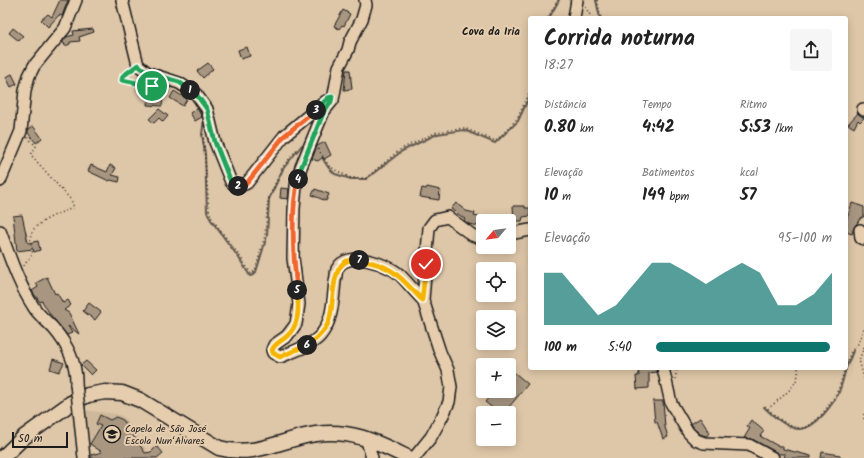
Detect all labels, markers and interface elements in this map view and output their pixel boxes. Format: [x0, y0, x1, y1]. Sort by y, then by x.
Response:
text: Corrida noturna [544, 22, 695, 57]
district label: Cova da Iria [462, 23, 520, 41]
button: share [790, 29, 832, 71]
text: 18:27 [544, 55, 573, 76]
pin [135, 69, 169, 103]
icon: arrive [141, 75, 163, 97]
pin: 1 [180, 80, 200, 100]
text: 1 [188, 81, 192, 99]
text: Distância [544, 96, 586, 114]
text: Tempo [642, 96, 672, 114]
text: Ritmo [740, 96, 767, 114]
pin: 3 [306, 100, 326, 120]
text: 3 [313, 101, 319, 119]
text: 0.80 [544, 114, 576, 141]
text: 4:42 [642, 114, 675, 141]
text: 5:53 [740, 114, 771, 141]
text: km [576, 120, 594, 138]
text: /km [771, 120, 793, 138]
text: Elevação [544, 164, 583, 182]
text: Batimentos [642, 164, 695, 182]
text: kcal [740, 164, 758, 182]
pin: 4 [288, 169, 308, 189]
text: 4 [295, 170, 301, 188]
pin: 2 [228, 176, 248, 196]
text: 2 [235, 177, 241, 195]
text: 10 [544, 182, 558, 209]
text: 149 [642, 182, 665, 209]
text: 57 [740, 182, 757, 209]
text: m [558, 188, 571, 206]
text: bpm [665, 188, 689, 206]
north arrow [476, 214, 516, 254]
map controls [476, 214, 516, 446]
text: Elevação [544, 228, 590, 249]
text: 95–100 m [778, 228, 832, 249]
pin [409, 247, 443, 281]
pin: 7 [349, 250, 369, 270]
text: 7 [356, 251, 362, 269]
icon: check [415, 253, 437, 275]
button: locate [476, 262, 516, 302]
pin: 5 [287, 280, 307, 300]
text: 5 [294, 281, 300, 299]
button: layers [476, 310, 516, 350]
pin: 6 [297, 335, 317, 355]
text: 6 [304, 336, 310, 354]
text: 100 m [544, 337, 577, 358]
text: 5:40 [608, 337, 632, 358]
button: + [476, 358, 516, 398]
button: − [476, 406, 516, 446]
place label: Capela de São José Escola Nun‘Alvares [125, 421, 207, 449]
school or university icon: Capela de São José Escola Nun‘Alvares [102, 424, 122, 444]
scale bar [12, 430, 68, 449]
text: 50 m [18, 430, 43, 448]

